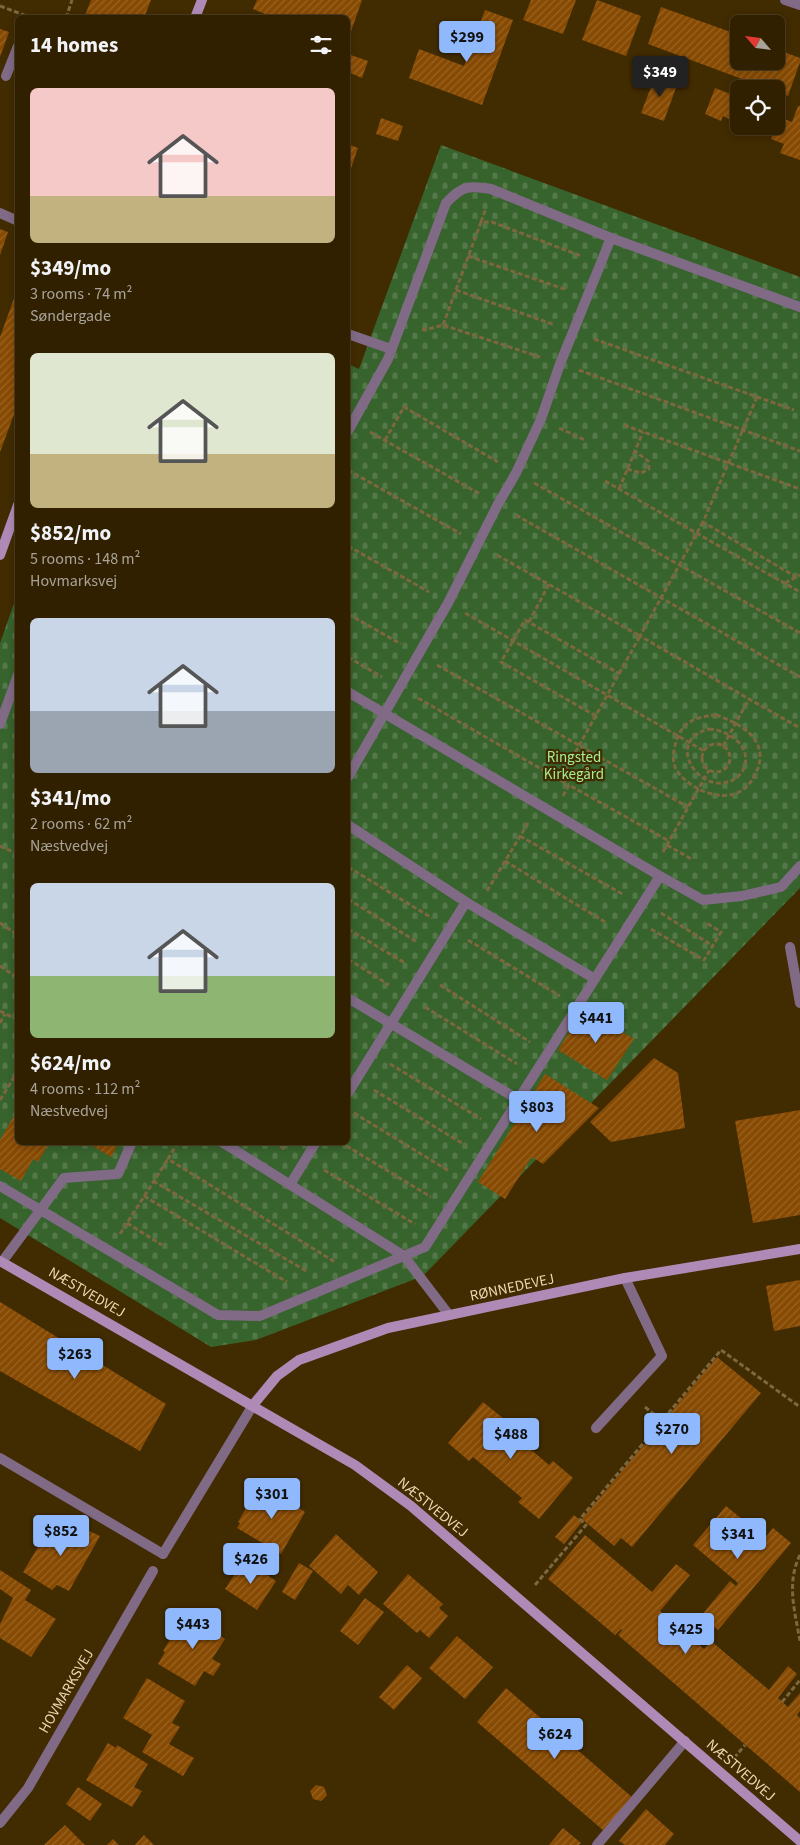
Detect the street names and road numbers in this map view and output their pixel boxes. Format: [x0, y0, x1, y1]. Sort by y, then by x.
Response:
street label: NÆSTVEDVEJ [45, 1262, 129, 1323]
street label: RØNNEDEVEJ [468, 1268, 556, 1307]
street label: NÆSTVEDVEJ [393, 1472, 472, 1542]
street label: HOVMARKSVEJ [34, 1645, 99, 1737]
street label: NÆSTVEDVEJ [702, 1734, 780, 1806]

